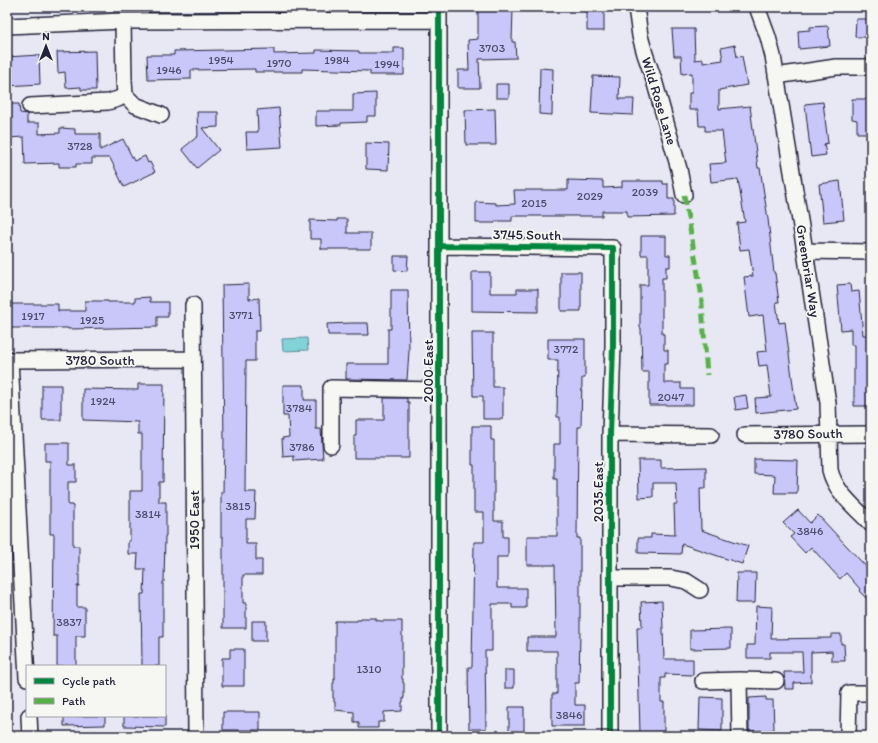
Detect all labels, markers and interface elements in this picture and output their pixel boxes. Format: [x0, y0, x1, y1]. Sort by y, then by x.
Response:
north arrow [26, 26, 66, 66]
text: N [42, 30, 50, 43]
house number: 3703 [479, 41, 506, 55]
house number: 1954 [208, 53, 234, 67]
house number: 1984 [324, 53, 350, 67]
street label: Wild Rose Lane [638, 55, 681, 147]
house number: 1970 [266, 56, 292, 70]
house number: 1994 [374, 57, 400, 71]
house number: 1946 [156, 63, 182, 77]
house number: 3728 [67, 139, 93, 153]
house number: 2039 [632, 185, 658, 199]
house number: 2029 [577, 189, 603, 203]
house number: 2015 [521, 196, 547, 210]
street label: Greenbriar Way [792, 223, 824, 319]
street label: 3745 South [493, 226, 561, 244]
house number: 3771 [229, 308, 253, 322]
house number: 1917 [21, 309, 45, 323]
house number: 1925 [80, 313, 104, 327]
street label: 2000 East [420, 340, 437, 402]
house number: 3772 [554, 342, 579, 356]
street label: 3780 South [65, 352, 135, 369]
house number: 2047 [658, 390, 684, 404]
house number: 1924 [90, 394, 116, 408]
house number: 3784 [286, 401, 312, 415]
street label: 3780 South [773, 425, 843, 443]
house number: 3786 [289, 440, 315, 454]
street label: 2035 East [590, 462, 607, 522]
street label: 1950 East [186, 490, 203, 550]
house number: 3815 [226, 499, 250, 513]
house number: 3814 [135, 507, 161, 521]
house number: 3846 [797, 524, 823, 538]
house number: 3837 [56, 615, 82, 629]
house number: 1310 [356, 662, 382, 676]
legend [26, 665, 166, 717]
text: Cycle path [62, 674, 116, 688]
text: Path [62, 694, 85, 708]
house number: 3846 [556, 708, 582, 722]

